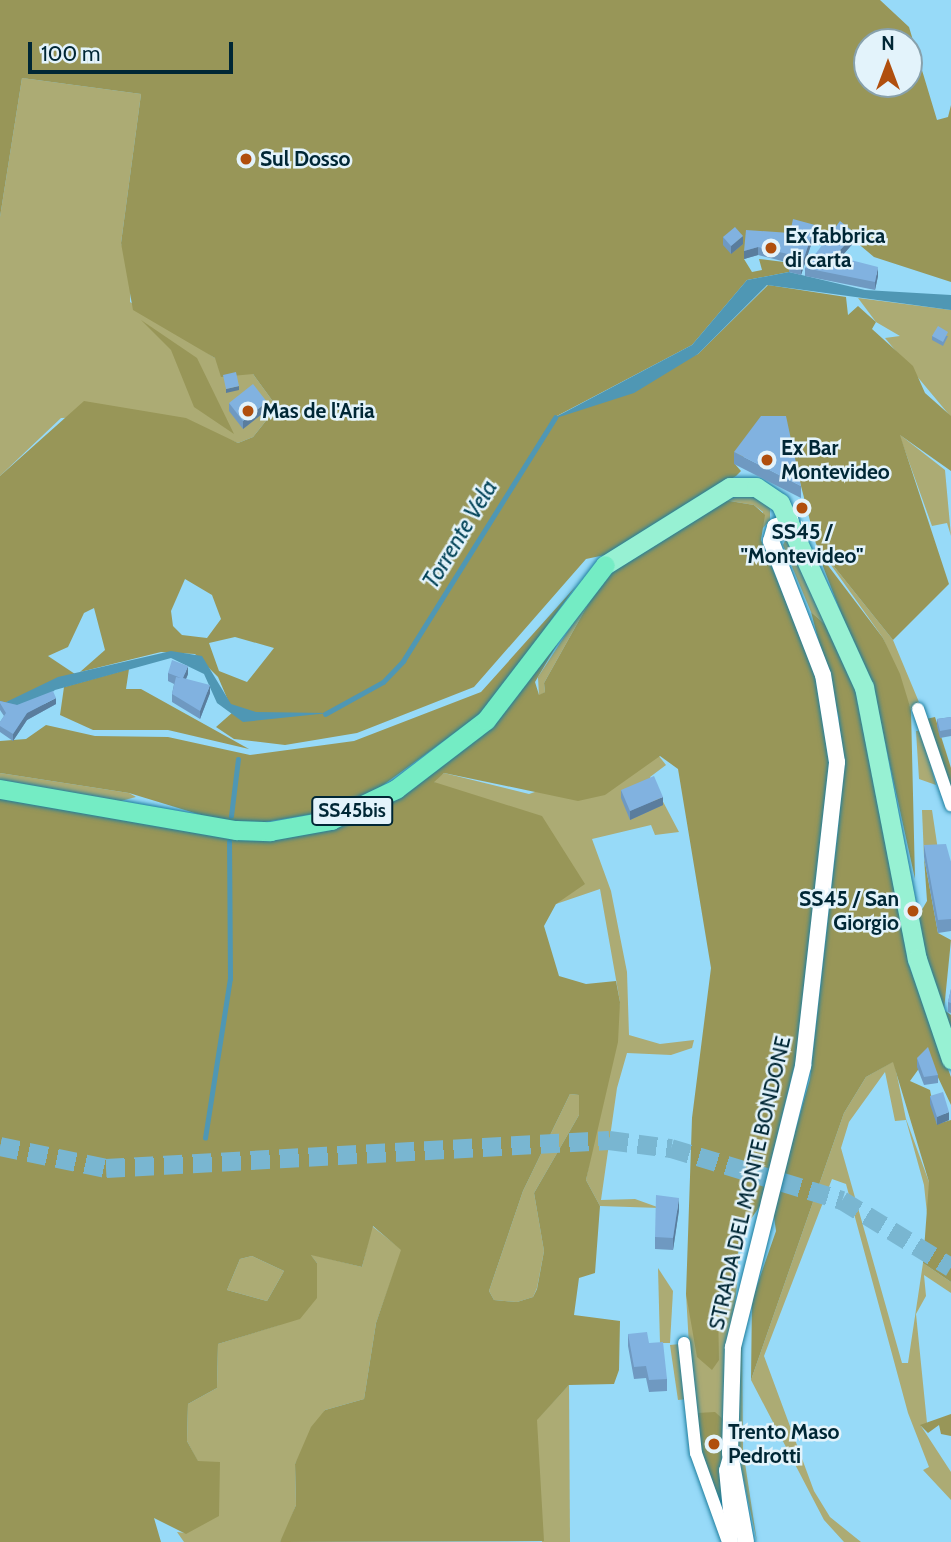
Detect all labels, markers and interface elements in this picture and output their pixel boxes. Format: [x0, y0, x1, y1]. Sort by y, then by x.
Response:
scale bar [32, 28, 236, 72]
north arrow [853, 28, 923, 98]
text: N [881, 32, 895, 55]
text: 100 m [41, 41, 100, 66]
place label: Sul Dosso [260, 146, 351, 172]
marker: Sul Dosso [238, 151, 254, 167]
place label: Ex fabbrica di carta [785, 223, 885, 273]
marker: Ex fabbrica di carta [763, 240, 779, 256]
place label: Mas de l'Aria [262, 398, 375, 424]
marker: Mas de l'Aria [240, 403, 256, 419]
place label: Ex Bar Montevideo [781, 435, 890, 485]
marker: Ex Bar Montevideo [759, 452, 775, 468]
water label: Torrente Vela [417, 475, 503, 593]
marker: SS45 / "Montevideo" [794, 500, 810, 516]
place label: SS45 / "Montevideo" [741, 519, 863, 569]
road number: SS45bis [310, 796, 394, 826]
place label: SS45 / San Giorgio [799, 886, 899, 936]
marker: SS45 / San Giorgio [905, 903, 921, 919]
street label: STRADA DEL MONTE BONDONE [704, 1034, 796, 1332]
place label: Trento Maso Pedrotti [728, 1419, 840, 1469]
marker: Trento Maso Pedrotti [706, 1436, 722, 1452]

